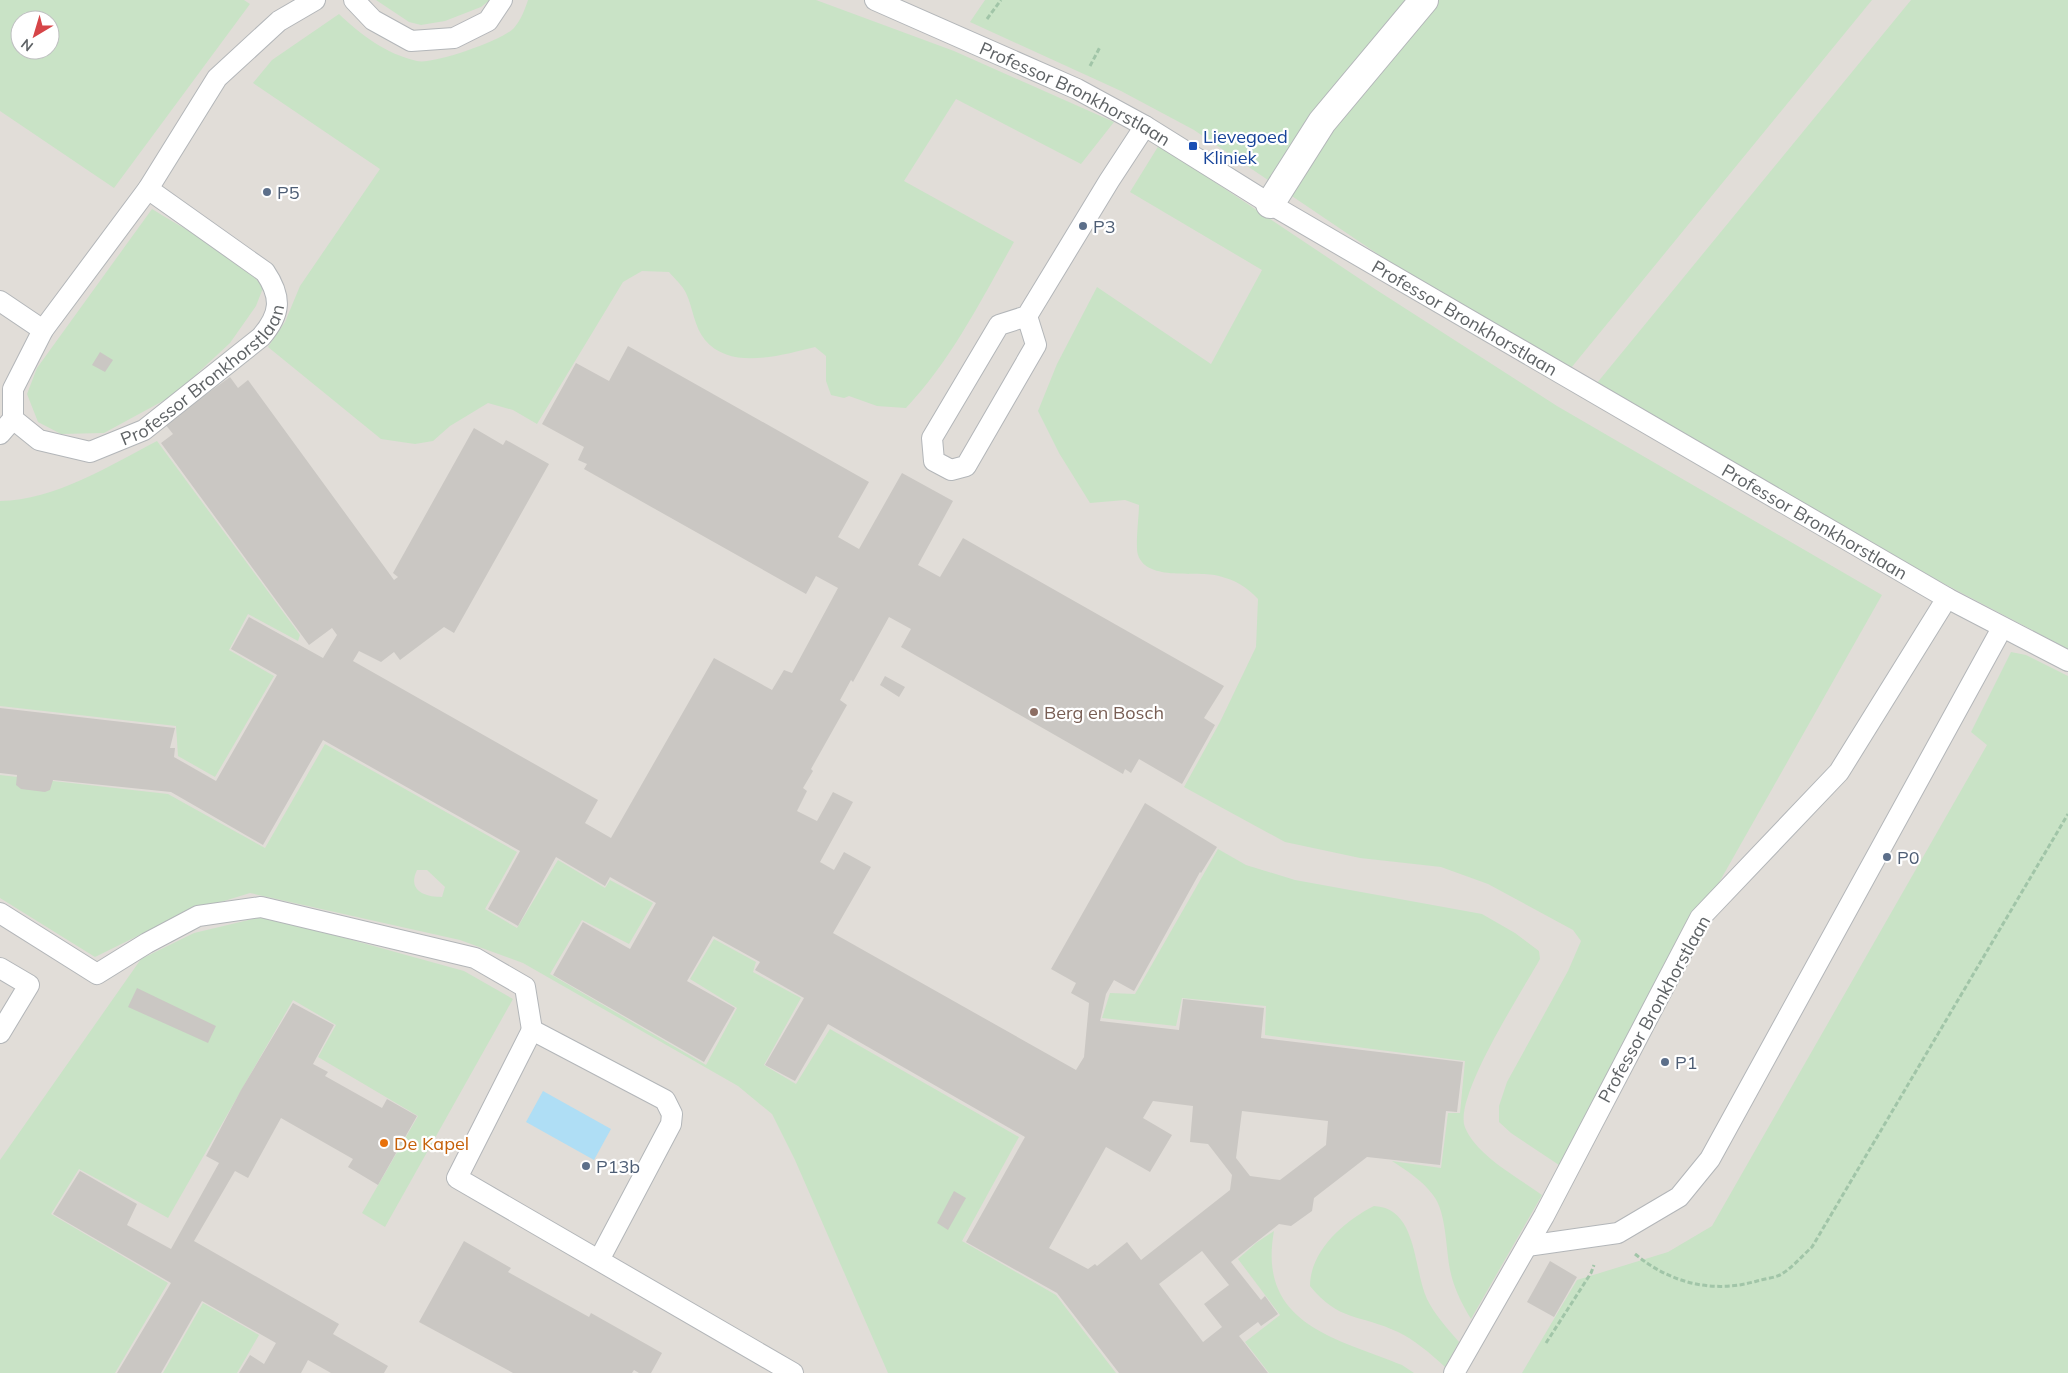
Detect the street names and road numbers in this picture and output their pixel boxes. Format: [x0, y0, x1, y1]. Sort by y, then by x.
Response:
street label: Professor Bronkhorstlaan [976, 36, 1175, 151]
street label: Professor Bronkhorstlaan [1368, 254, 1562, 380]
street label: Professor Bronkhorstlaan [117, 302, 289, 450]
street label: Professor Bronkhorstlaan [1718, 458, 1912, 584]
street label: Professor Bronkhorstlaan [1593, 911, 1715, 1107]

